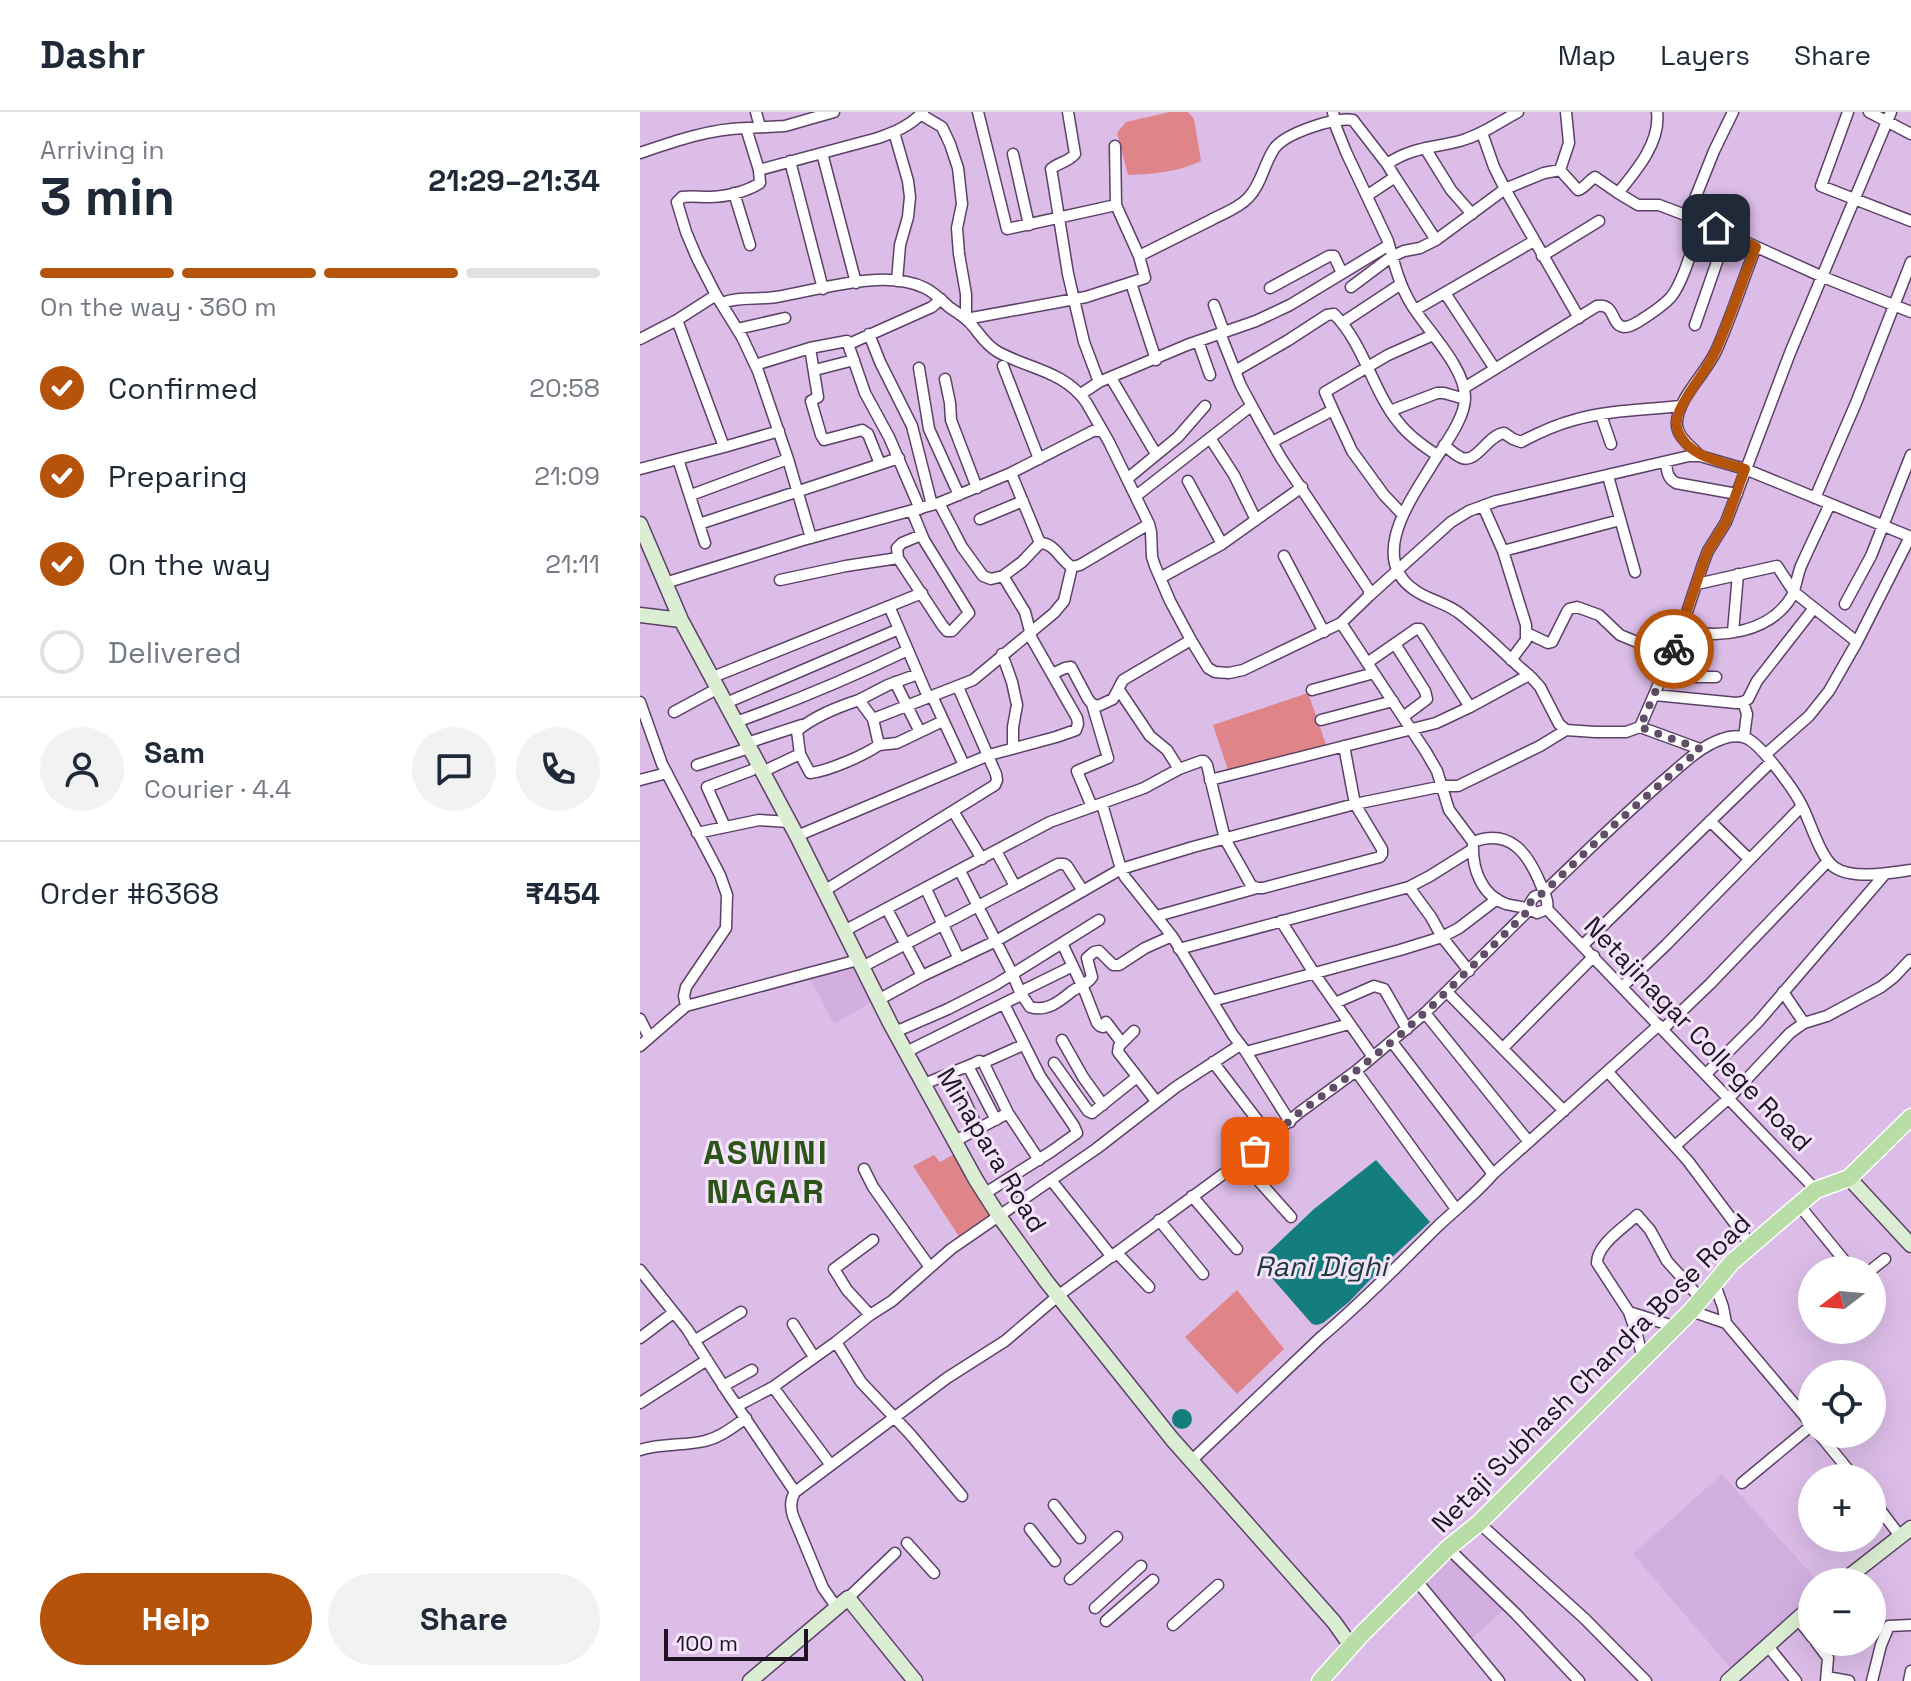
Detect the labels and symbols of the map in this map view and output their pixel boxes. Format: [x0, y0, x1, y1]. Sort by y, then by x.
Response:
pin [1682, 194, 1750, 262]
courier [1634, 609, 1714, 689]
street label: Netajinagar College Road [1577, 909, 1819, 1159]
street label: Minapara Road [929, 1061, 1055, 1239]
pin [1221, 1117, 1289, 1185]
district label: ASWINI NAGAR [703, 1131, 829, 1213]
street label: Netaji Subhash Chandra Bose Road [1424, 1206, 1758, 1540]
water label: Rani Dighi [1255, 1248, 1390, 1284]
north arrow [1798, 1256, 1886, 1344]
scale bar [664, 1625, 808, 1661]

